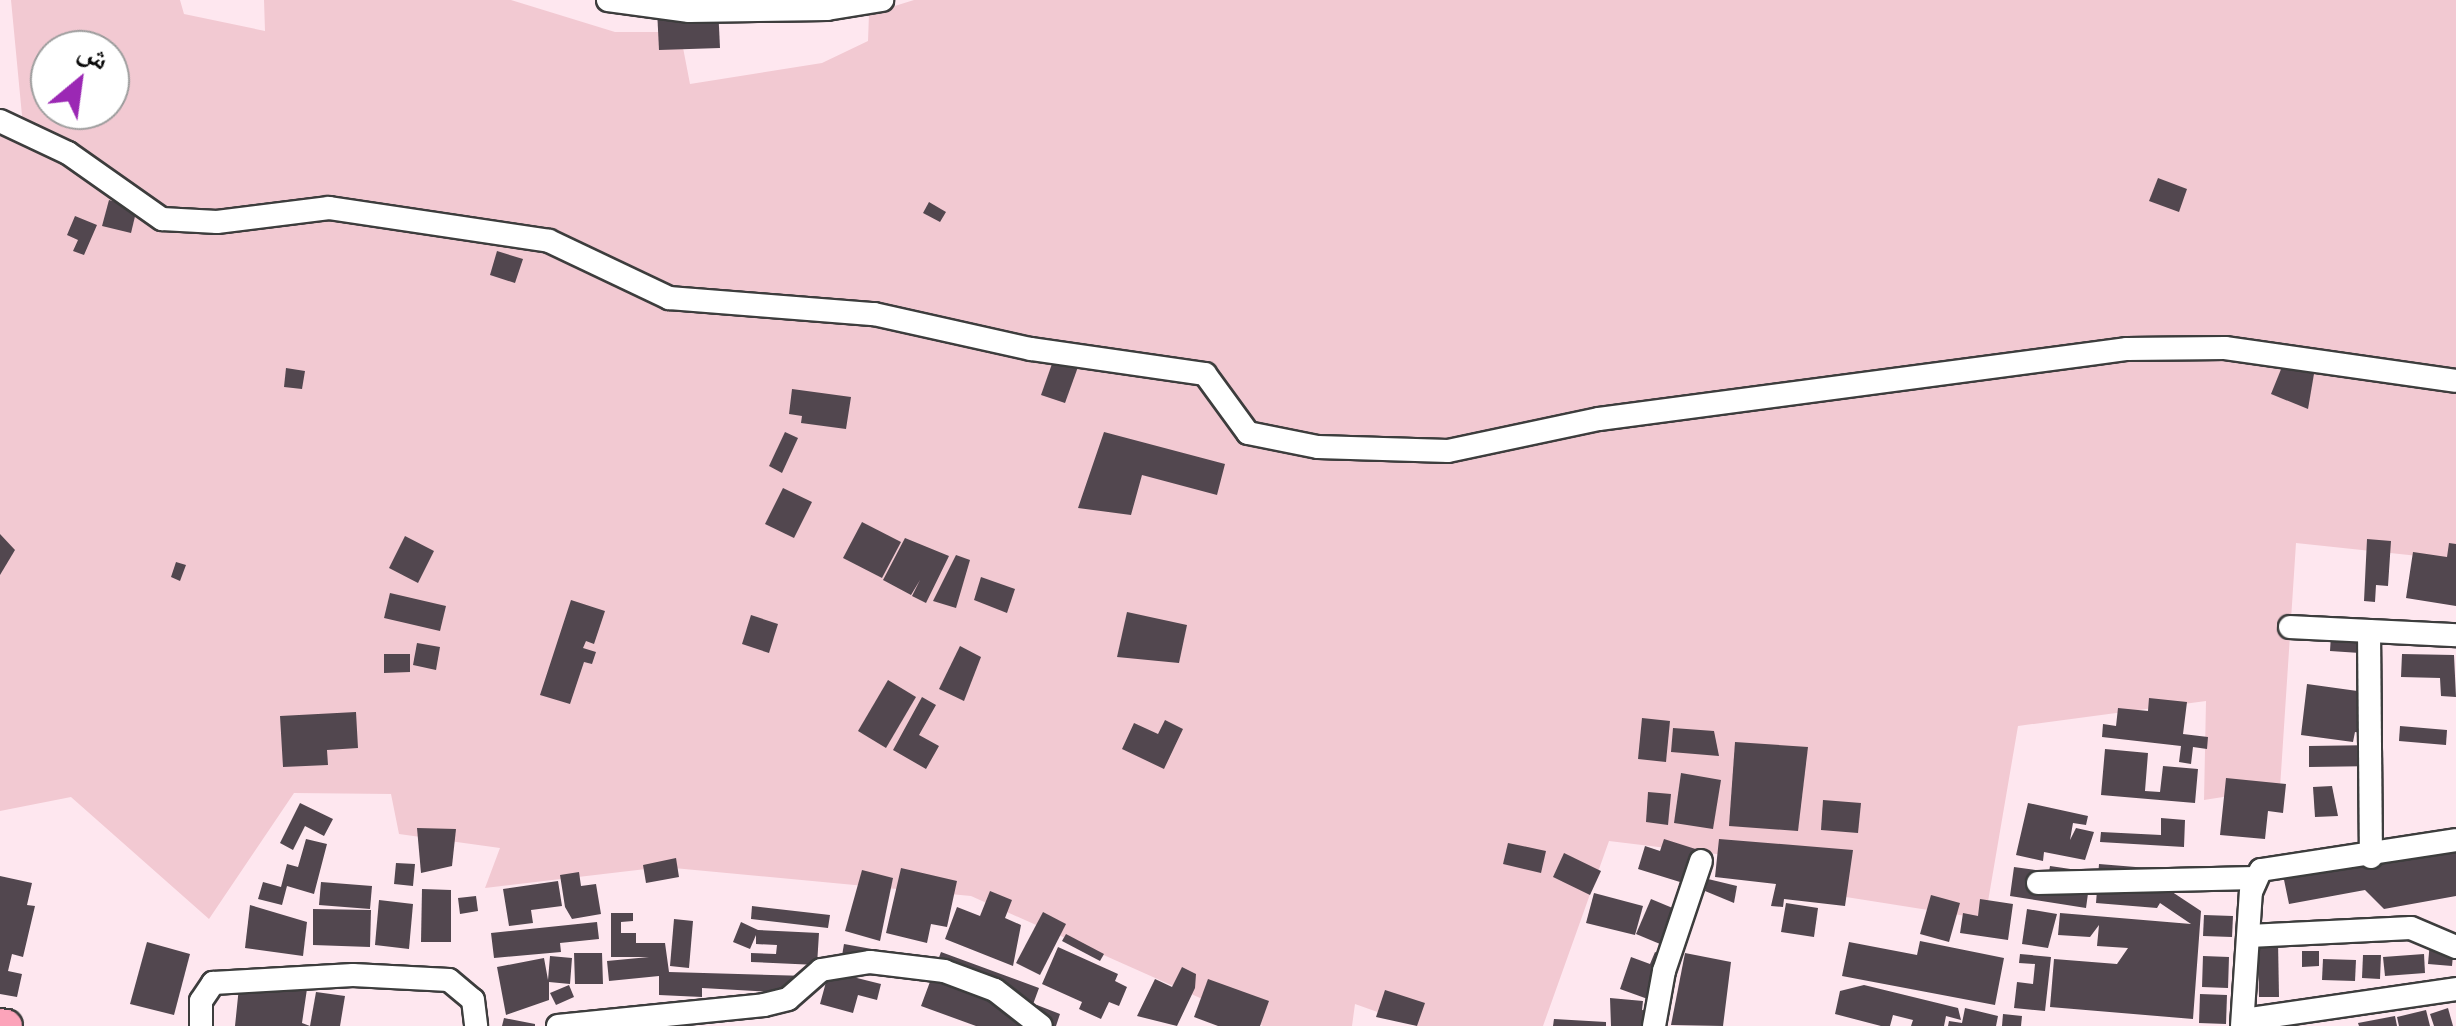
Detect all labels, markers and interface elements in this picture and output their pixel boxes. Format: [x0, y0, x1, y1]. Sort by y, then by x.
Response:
north arrow [30, 30, 130, 130]
text: ش [73, 33, 115, 77]

